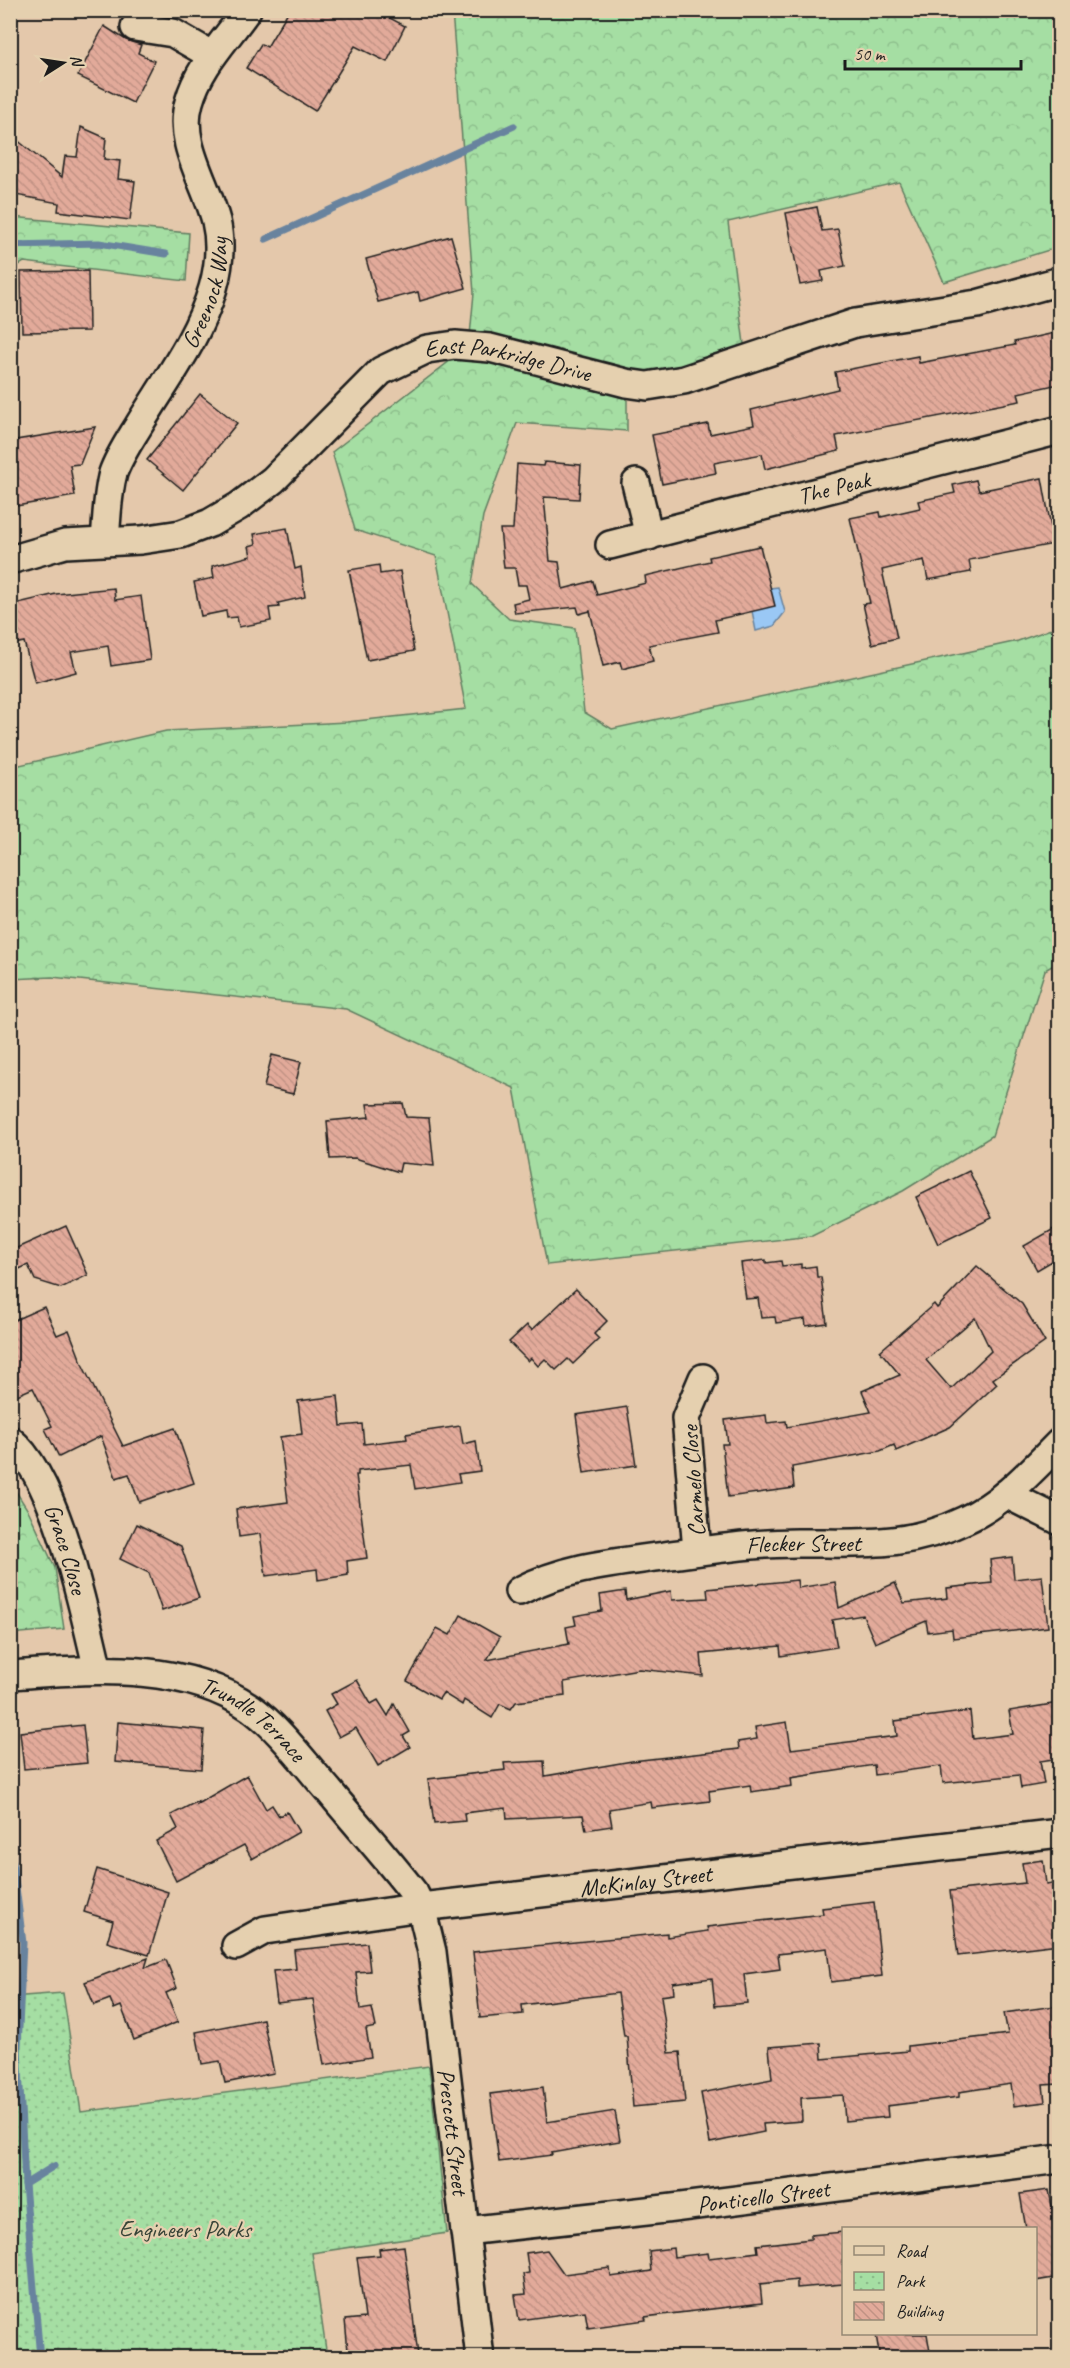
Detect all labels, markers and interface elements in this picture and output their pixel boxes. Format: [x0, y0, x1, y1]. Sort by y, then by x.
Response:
north arrow [33, 33, 93, 93]
scale bar [845, 33, 1020, 71]
text: 50 m [854, 43, 887, 65]
text: N [66, 53, 88, 70]
street label: Greenock Way [174, 235, 234, 354]
street label: East Parkridge Drive [422, 330, 596, 389]
street label: The Peak [794, 464, 875, 511]
street label: Carmelo Close [674, 1422, 712, 1538]
street label: Grace Close [37, 1499, 95, 1599]
street label: Flecker Street [745, 1528, 863, 1561]
street label: Trundle Terrace [197, 1670, 314, 1769]
street label: McKinlay Street [578, 1858, 715, 1904]
street label: Prescott Street [431, 2067, 476, 2198]
street label: Ponticello Street [695, 2173, 833, 2220]
park label: Engineers Parks [119, 2214, 253, 2244]
legend [842, 2227, 1037, 2335]
text: Road [896, 2240, 929, 2262]
text: Park [896, 2270, 926, 2292]
text: Building [896, 2300, 945, 2322]

